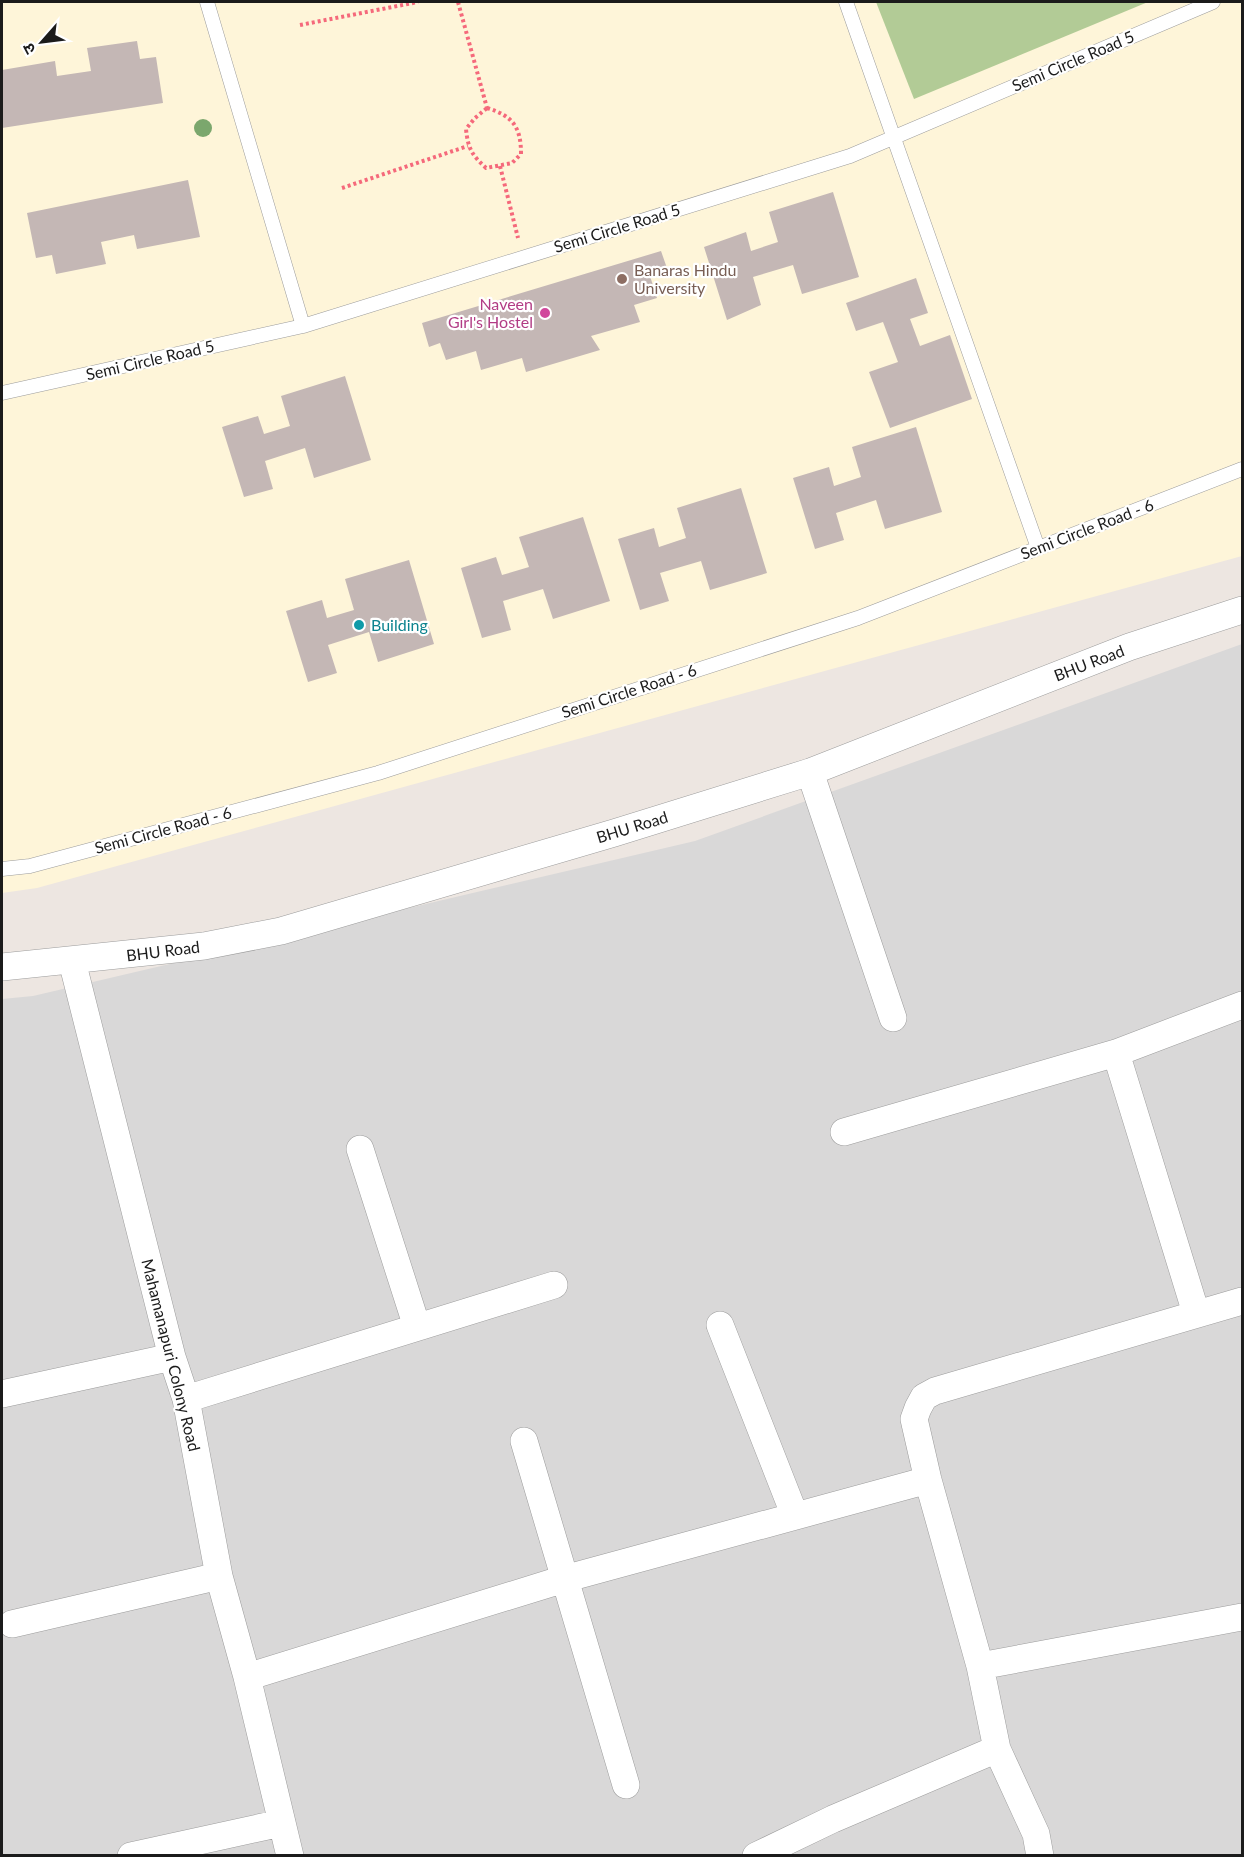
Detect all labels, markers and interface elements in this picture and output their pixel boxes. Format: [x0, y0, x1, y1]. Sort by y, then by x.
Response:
north arrow [12, 12, 72, 72]
street label: Semi Circle Road 5 [1009, 26, 1137, 95]
text: उ [17, 40, 39, 58]
street label: Semi Circle Road 5 [551, 199, 682, 256]
place label: Banaras Hindu University [634, 260, 736, 297]
marker: Banaras Hindu University [615, 272, 629, 286]
place label: Naveen Girl's Hostel [448, 294, 533, 331]
marker: Naveen Girl's Hostel [538, 306, 552, 320]
street label: Semi Circle Road 5 [84, 336, 216, 384]
street label: Semi Circle Road - 6 [1018, 494, 1156, 563]
place label: Building [371, 615, 428, 634]
marker: Building [352, 618, 366, 632]
street label: BHU Road [1051, 640, 1127, 685]
street label: Semi Circle Road - 6 [559, 660, 699, 721]
street label: Semi Circle Road - 6 [92, 802, 233, 857]
street label: BHU Road [594, 807, 670, 846]
street label: BHU Road [125, 937, 201, 964]
street label: Mahamanapuri Colony Road [138, 1257, 205, 1453]

